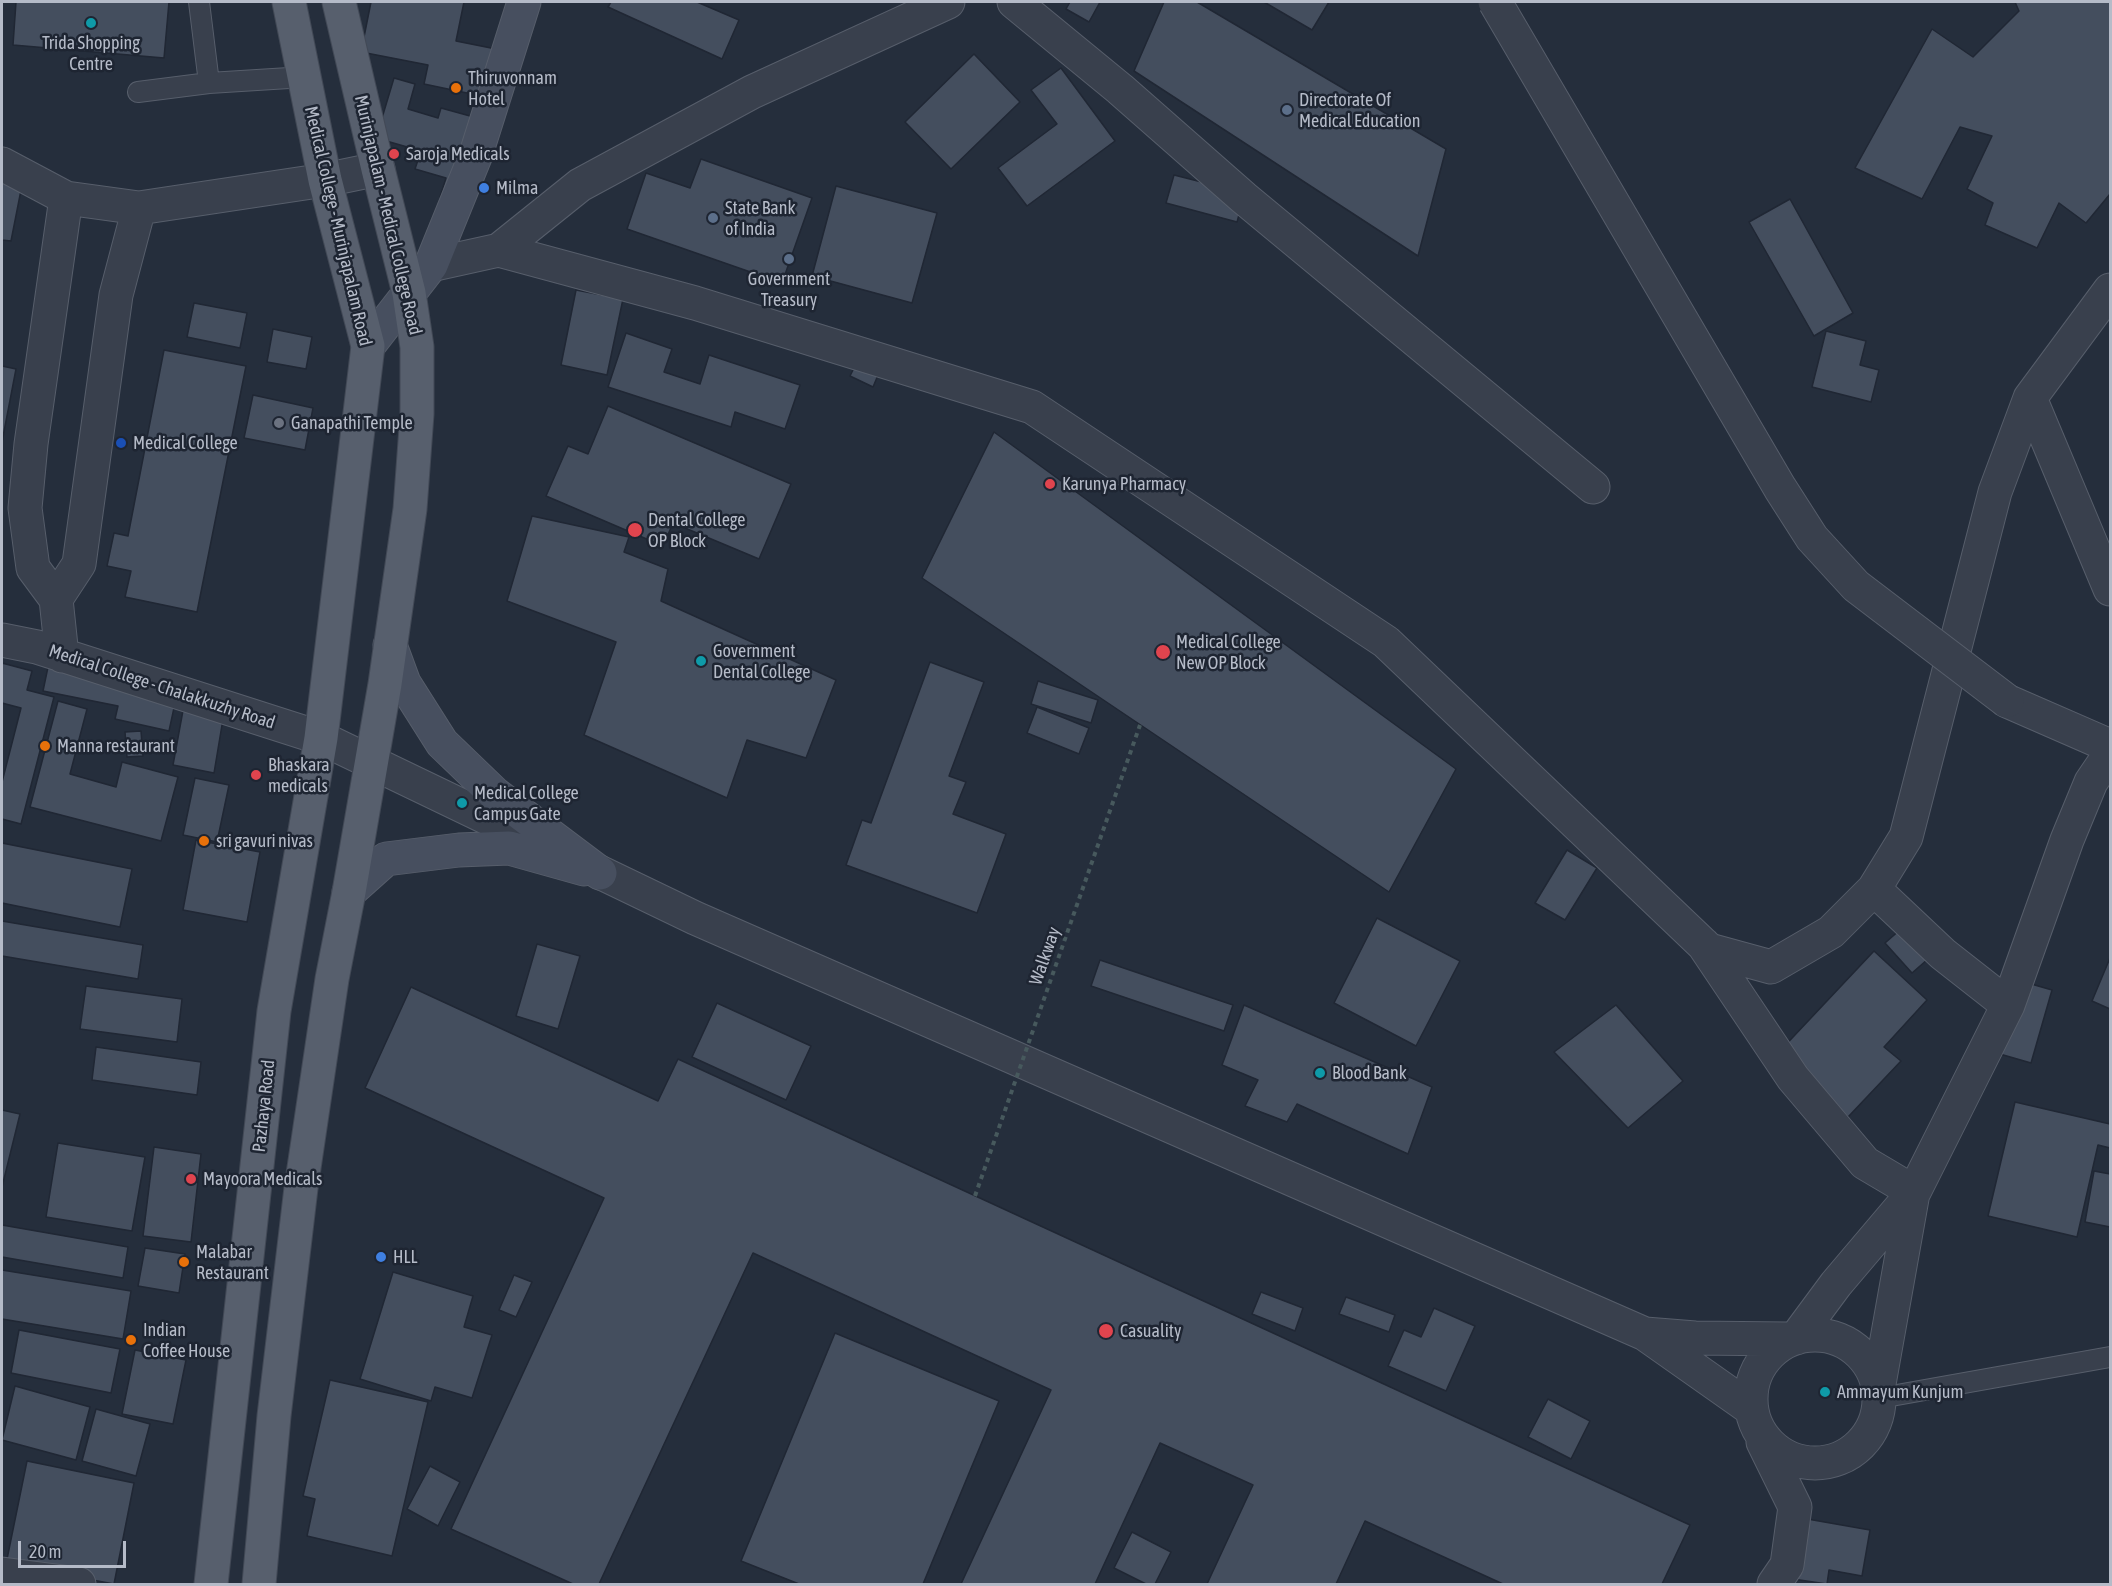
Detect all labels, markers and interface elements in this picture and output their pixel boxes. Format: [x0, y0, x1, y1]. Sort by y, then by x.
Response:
marker: Trida Shopping Centre [84, 16, 98, 30]
place label: Trida Shopping Centre [42, 32, 140, 74]
place label: Thiruvonnam Hotel [468, 67, 557, 110]
marker: Thiruvonnam Hotel [449, 81, 463, 95]
place label: Directorate Of Medical Education [1299, 89, 1421, 132]
street label: Murinjapalam - Medical College Road [350, 93, 426, 337]
marker: Directorate Of Medical Education [1280, 103, 1294, 117]
street label: Medical College - Murinjapalam Road [300, 104, 376, 348]
place label: Saroja Medicals [406, 143, 510, 165]
marker: Saroja Medicals [387, 147, 401, 161]
place label: Milma [496, 177, 538, 199]
marker: Milma [477, 181, 491, 195]
place label: State Bank of India [725, 197, 795, 240]
marker: State Bank of India [706, 211, 720, 225]
marker: Government Treasury [782, 252, 796, 266]
place label: Government Treasury [748, 268, 830, 310]
place label: Ganapathi Temple [291, 412, 413, 434]
marker: Ganapathi Temple [272, 416, 286, 430]
place label: Medical College [133, 432, 238, 454]
marker: Medical College [114, 436, 128, 450]
place label: Karunya Pharmacy [1062, 473, 1186, 495]
marker: Karunya Pharmacy [1043, 477, 1057, 491]
place label: Dental College OP Block [648, 509, 745, 552]
marker: Dental College OP Block [626, 521, 644, 539]
place label: Medical College New OP Block [1176, 631, 1281, 674]
street label: Medical College - Chalakkuzhy Road [46, 640, 278, 734]
place label: Government Dental College [713, 640, 810, 682]
marker: Medical College New OP Block [1154, 643, 1172, 661]
marker: Government Dental College [694, 654, 708, 668]
place label: Manna restaurant [57, 735, 175, 757]
marker: Manna restaurant [38, 739, 52, 753]
place label: Bhaskara medicals [268, 754, 330, 796]
marker: Bhaskara medicals [249, 768, 263, 782]
place label: Medical College Campus Gate [474, 782, 579, 824]
marker: Medical College Campus Gate [455, 796, 469, 810]
place label: sri gavuri nivas [216, 830, 313, 852]
marker: sri gavuri nivas [197, 834, 211, 848]
street label: Walkway [1025, 924, 1065, 988]
street label: Pazhaya Road [248, 1059, 280, 1153]
place label: Blood Bank [1332, 1062, 1407, 1084]
marker: Blood Bank [1313, 1066, 1327, 1080]
place label: Mayoora Medicals [203, 1168, 322, 1190]
marker: Mayoora Medicals [184, 1172, 198, 1186]
place label: Malabar Restaurant [196, 1241, 269, 1284]
place label: HLL [393, 1246, 417, 1268]
marker: HLL [374, 1250, 388, 1264]
marker: Malabar Restaurant [177, 1255, 191, 1269]
place label: Indian Coffee House [143, 1319, 230, 1362]
place label: Casuality [1120, 1320, 1181, 1342]
marker: Casuality [1097, 1322, 1115, 1340]
marker: Indian Coffee House [124, 1333, 138, 1347]
place label: Ammayum Kunjum [1837, 1381, 1964, 1403]
marker: Ammayum Kunjum [1818, 1385, 1832, 1399]
scale bar [21, 1529, 129, 1567]
text: 20 m [29, 1541, 61, 1562]

